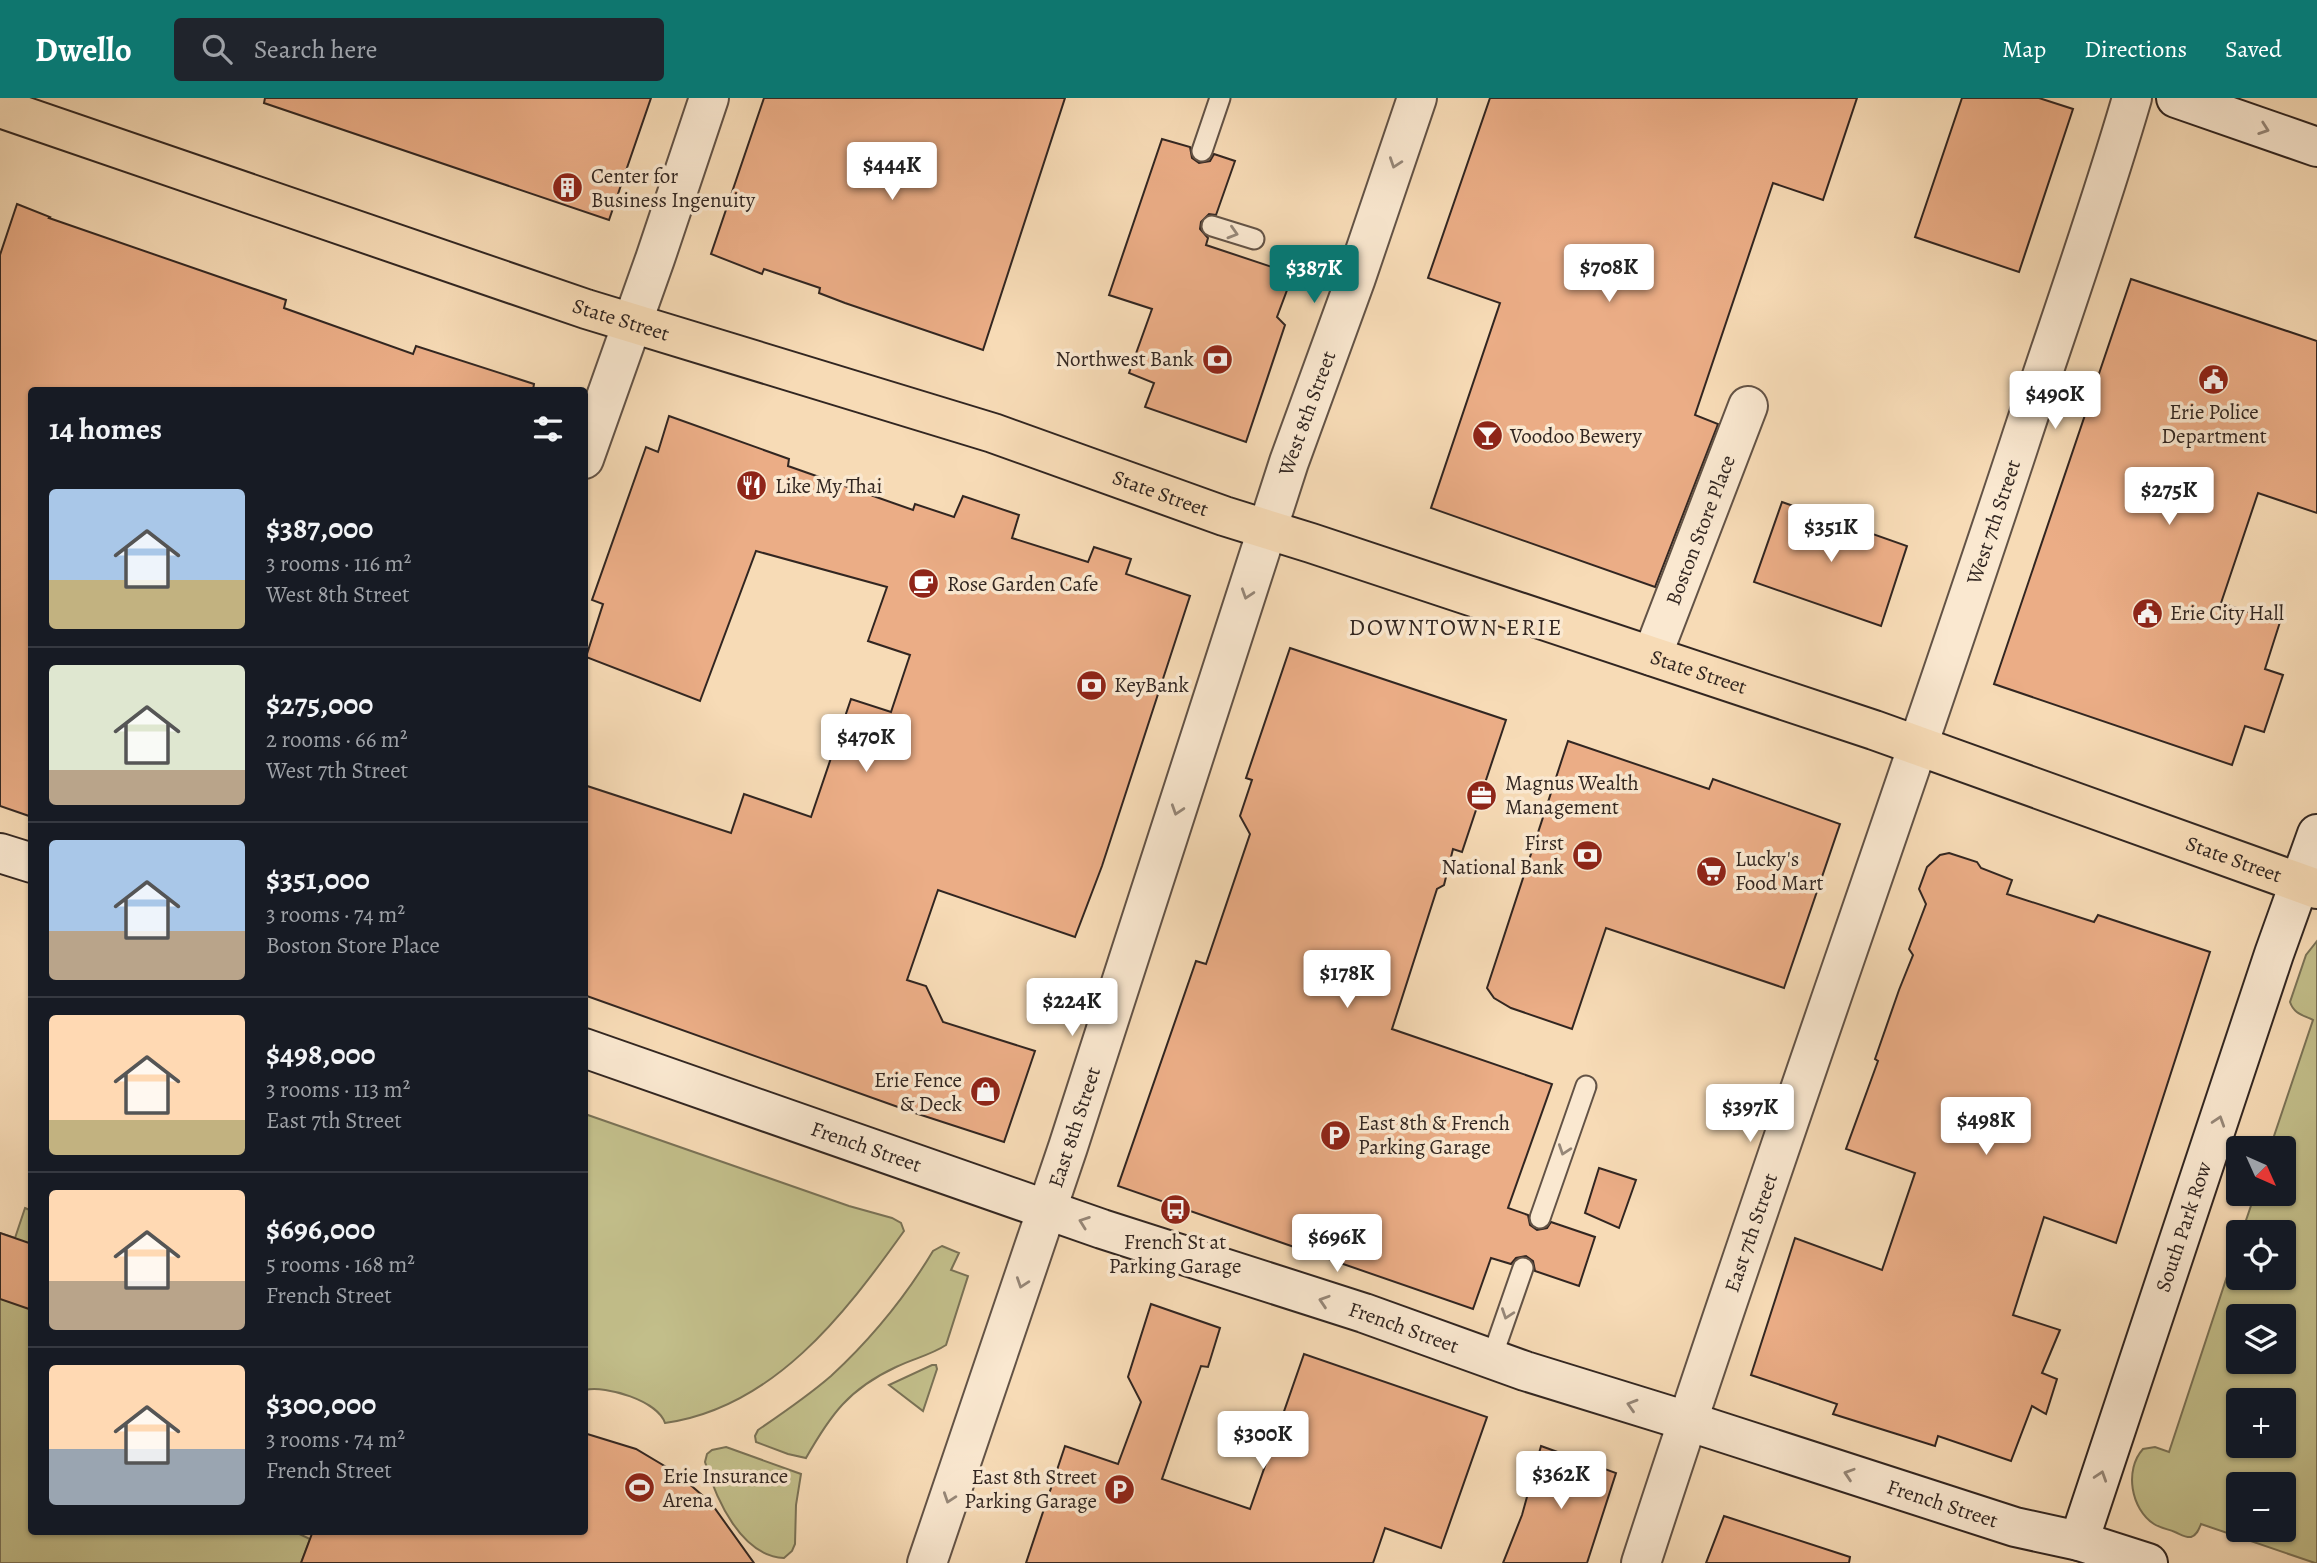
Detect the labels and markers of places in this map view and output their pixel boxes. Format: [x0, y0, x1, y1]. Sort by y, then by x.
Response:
pin: $444K [843, 142, 941, 202]
place label: Center for Business Ingenuity [591, 162, 756, 214]
building icon: Center for Business Ingenuity [551, 171, 585, 205]
pin: $708K [1560, 244, 1658, 304]
pin: $387K [1265, 246, 1363, 305]
bank icon: Northwest Bank [1200, 342, 1234, 376]
place label: Northwest Bank [1055, 345, 1195, 373]
public building icon: Erie Police Department [2197, 363, 2231, 397]
pin: $490K [2006, 372, 2104, 431]
place label: Erie Police Department [2161, 398, 2267, 450]
bar icon: Voodoo Bewery [1470, 419, 1504, 453]
place label: Voodoo Bewery [1509, 422, 1642, 450]
pin: $275K [2120, 468, 2218, 527]
restaurant icon: Like My Thai [735, 469, 769, 503]
place label: Like My Thai [775, 472, 883, 500]
pin: $351K [1782, 504, 1880, 564]
cafe icon: Rose Garden Cafe [907, 567, 941, 601]
place label: Rose Garden Cafe [947, 570, 1098, 598]
public building icon: Erie City Hall [2130, 596, 2164, 630]
place label: Erie City Hall [2170, 599, 2284, 627]
bank icon: KeyBank [1074, 668, 1108, 702]
place label: KeyBank [1114, 671, 1190, 699]
pin: $470K [817, 714, 915, 774]
place label: Magnus Wealth Management [1505, 769, 1639, 821]
office icon: Magnus Wealth Management [1465, 778, 1499, 812]
place label: First National Bank [1441, 829, 1565, 881]
bank icon: First National Bank [1570, 838, 1604, 872]
place label: Lucky's Food Mart [1735, 845, 1824, 897]
supermarket icon: Lucky's Food Mart [1695, 854, 1729, 888]
pin: $178K [1298, 950, 1396, 1010]
pin: $224K [1023, 978, 1121, 1038]
place label: Erie Fence & Deck [874, 1066, 963, 1118]
shop icon: Erie Fence & Deck [968, 1075, 1002, 1109]
pin: $397K [1701, 1084, 1799, 1144]
pin: $498K [1937, 1098, 2035, 1157]
place label: East 8th & French Parking Garage [1358, 1109, 1510, 1161]
parking icon: East 8th & French Parking Garage [1318, 1118, 1352, 1152]
bus stop icon: French St at Parking Garage [1158, 1193, 1192, 1227]
pin: $696K [1288, 1214, 1386, 1274]
place label: French St at Parking Garage [1109, 1228, 1241, 1280]
pin: $300K [1214, 1412, 1312, 1471]
pin: $362K [1512, 1452, 1610, 1511]
place label: Erie Insurance Arena [662, 1462, 788, 1514]
place label: East 8th Street Parking Garage [964, 1463, 1097, 1515]
sports icon: Erie Insurance Arena [623, 1471, 657, 1505]
parking icon: East 8th Street Parking Garage [1103, 1472, 1137, 1506]

